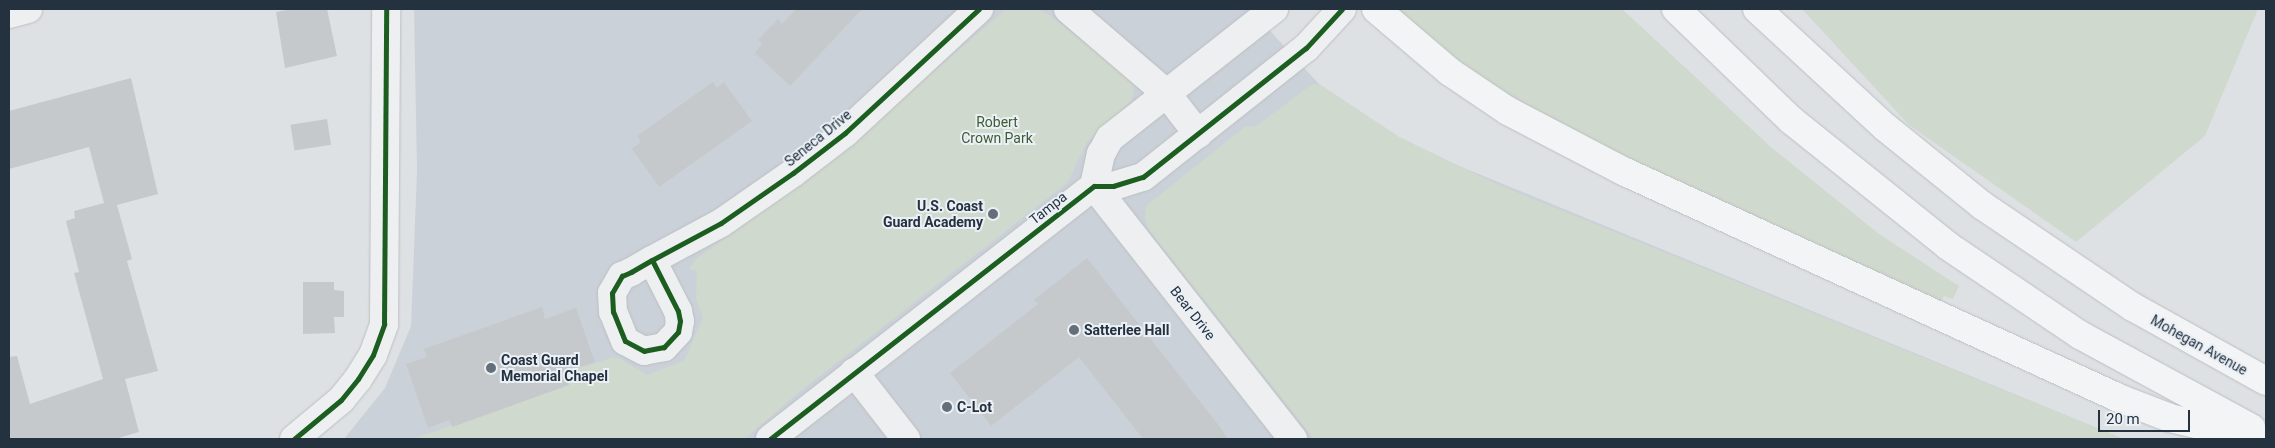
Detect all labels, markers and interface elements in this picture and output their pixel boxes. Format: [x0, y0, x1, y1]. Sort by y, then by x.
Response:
street label: Seneca Drive [781, 106, 855, 170]
park label: Robert Crown Park [961, 114, 1033, 146]
street label: Tampa [1026, 188, 1070, 228]
place label: U.S. Coast Guard Academy [883, 198, 983, 230]
marker: U.S. Coast Guard Academy [987, 208, 999, 220]
street label: Bear Drive [1167, 283, 1219, 343]
street label: Mohegan Avenue [2148, 312, 2250, 378]
place label: Satterlee Hall [1084, 322, 1169, 338]
marker: Satterlee Hall [1068, 324, 1080, 336]
place label: Coast Guard Memorial Chapel [501, 352, 608, 384]
marker: Coast Guard Memorial Chapel [485, 362, 497, 374]
place label: C-Lot [957, 399, 992, 415]
scale bar [2100, 400, 2192, 432]
marker: C-Lot [941, 401, 953, 413]
text: 20 m [2106, 410, 2140, 428]

